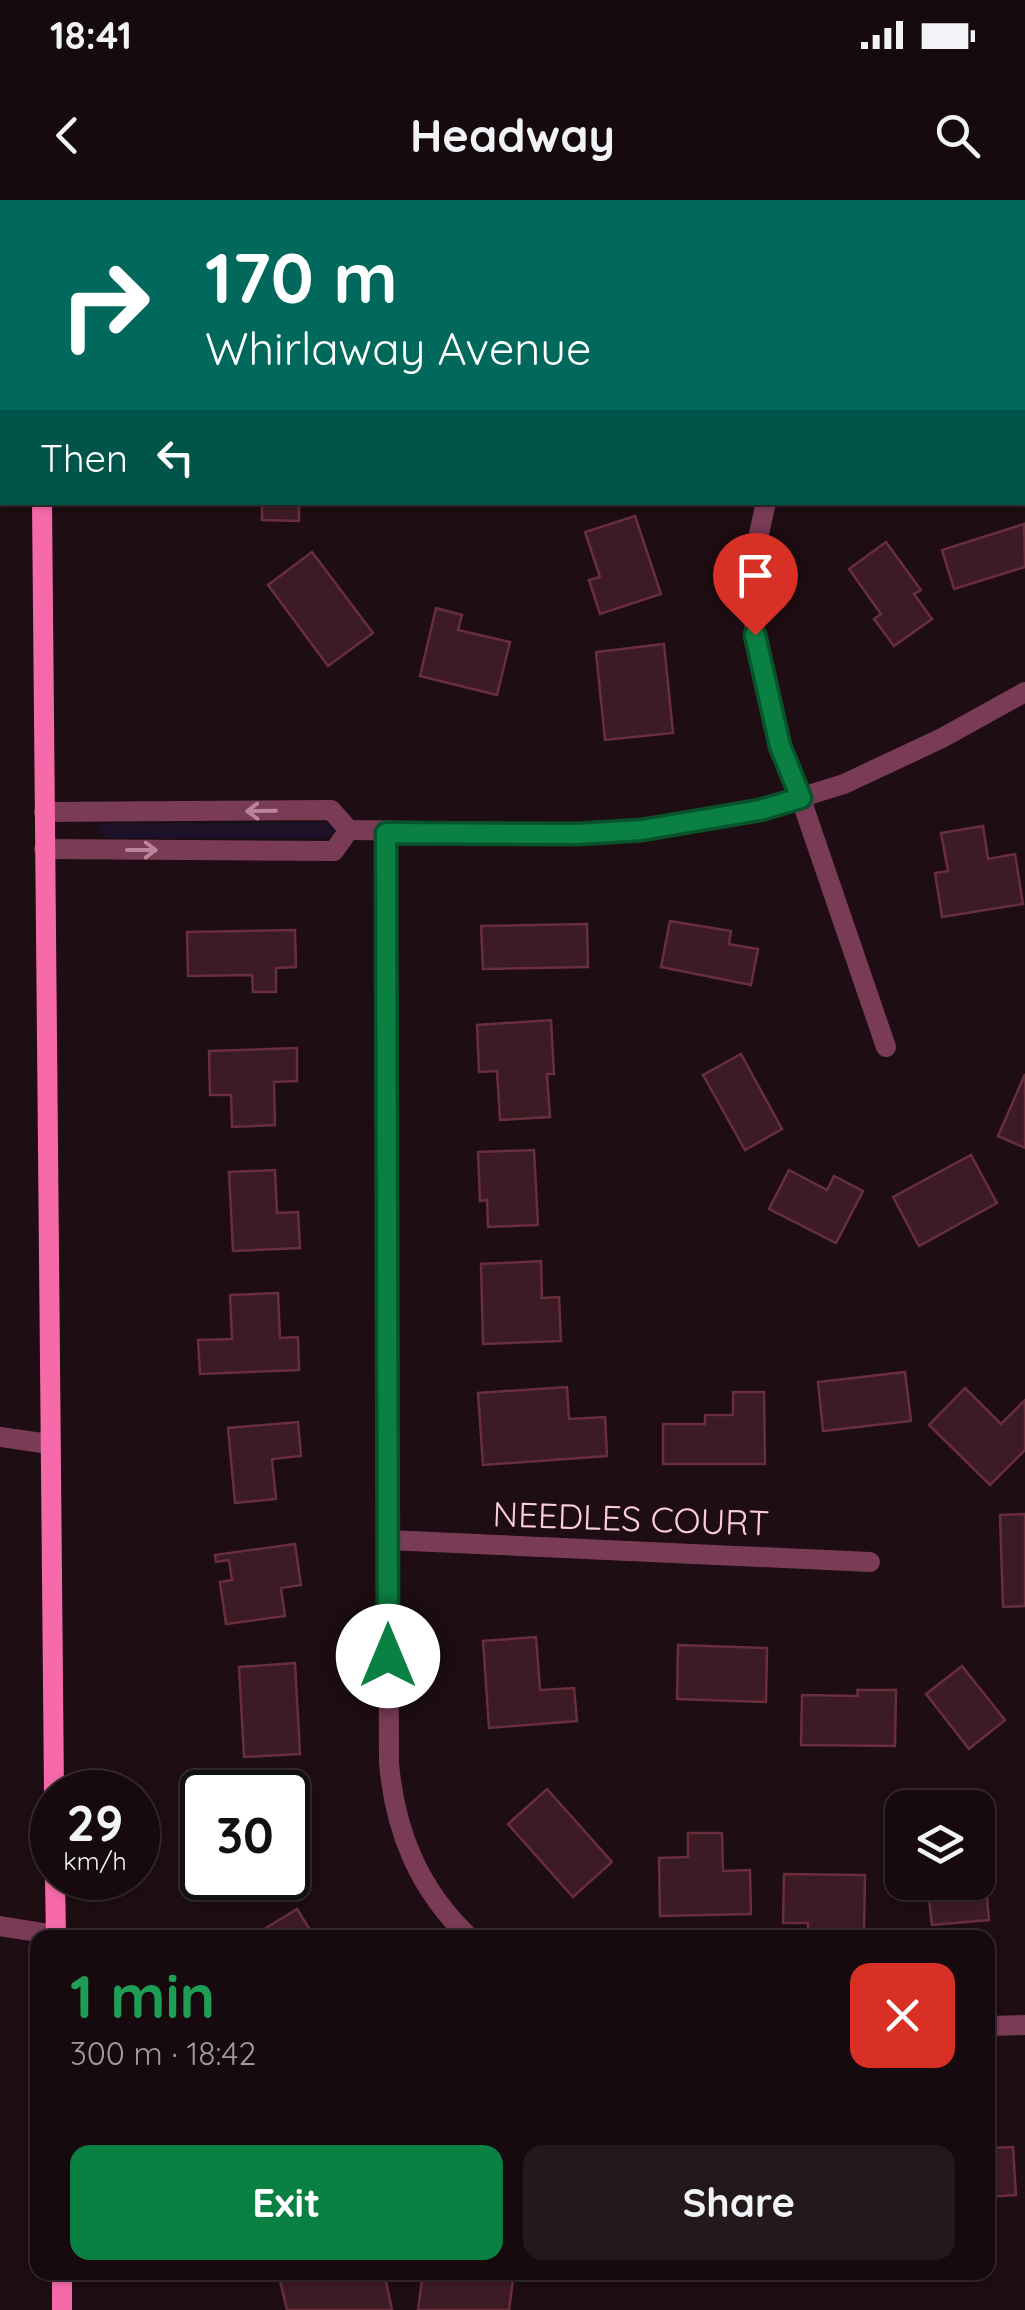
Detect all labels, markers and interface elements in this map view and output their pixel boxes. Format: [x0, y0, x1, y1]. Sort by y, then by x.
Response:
text: 18:41 [50, 11, 132, 59]
text: Headway [410, 107, 615, 163]
icon: back [40, 108, 95, 163]
icon: search [930, 108, 985, 163]
text: 170 m [205, 233, 398, 321]
icon: right [40, 240, 170, 370]
text: Whirlaway Avenue [205, 320, 591, 376]
icon: left [148, 430, 203, 485]
text: Then [40, 434, 128, 482]
pin [713, 533, 798, 636]
icon: arrive [728, 548, 783, 603]
one-way arrow [245, 801, 277, 820]
one-way arrow [124, 840, 157, 860]
street label: NEEDLES COURT [492, 1491, 770, 1545]
position arrow [336, 1604, 440, 1708]
speed limit sign: 30 [180, 1770, 310, 1900]
map controls [885, 1790, 995, 1900]
button: layers [885, 1790, 995, 1900]
text: 29 [67, 1791, 123, 1854]
text: km/h [63, 1845, 127, 1876]
text: 1 min [70, 1958, 215, 2033]
button: close [850, 1963, 955, 2068]
text: 300 m · 18:42 [70, 2033, 256, 2073]
button: Exit [70, 2145, 503, 2260]
button: Share [523, 2145, 955, 2260]

